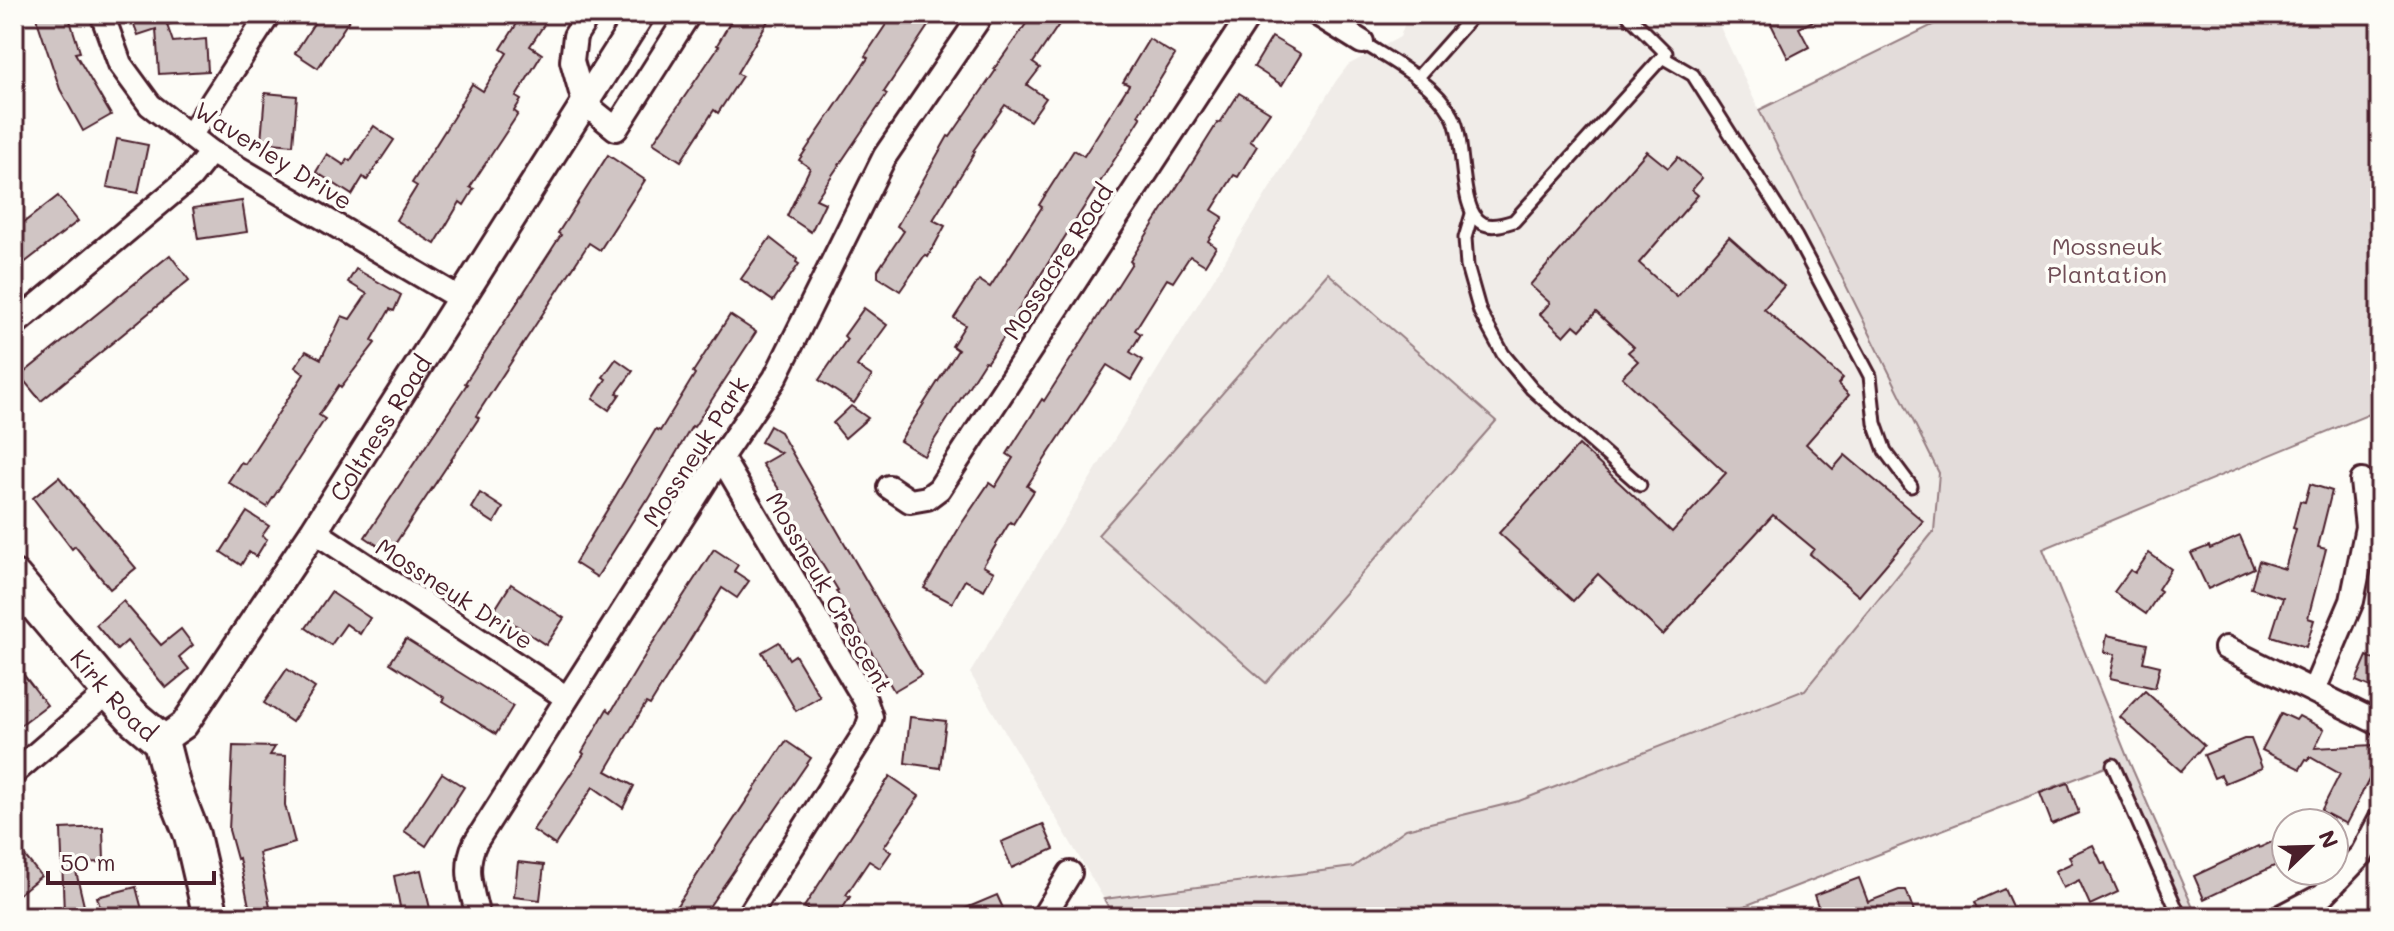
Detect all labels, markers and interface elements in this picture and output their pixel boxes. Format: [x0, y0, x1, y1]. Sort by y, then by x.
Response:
street label: Waverley Drive [189, 94, 359, 216]
street label: Mossacre Road [995, 177, 1119, 345]
park label: Mossneuk Plantation [2047, 230, 2167, 289]
street label: Coltness Road [322, 349, 437, 506]
street label: Mossneuk Park [635, 370, 755, 532]
street label: Mossneuk Crescent [760, 486, 900, 698]
street label: Mossneuk Drive [370, 530, 540, 656]
street label: Kirk Road [64, 642, 164, 747]
north arrow [2270, 807, 2350, 887]
text: N [2312, 826, 2345, 852]
scale bar [48, 835, 214, 885]
text: 50 m [60, 846, 116, 877]

